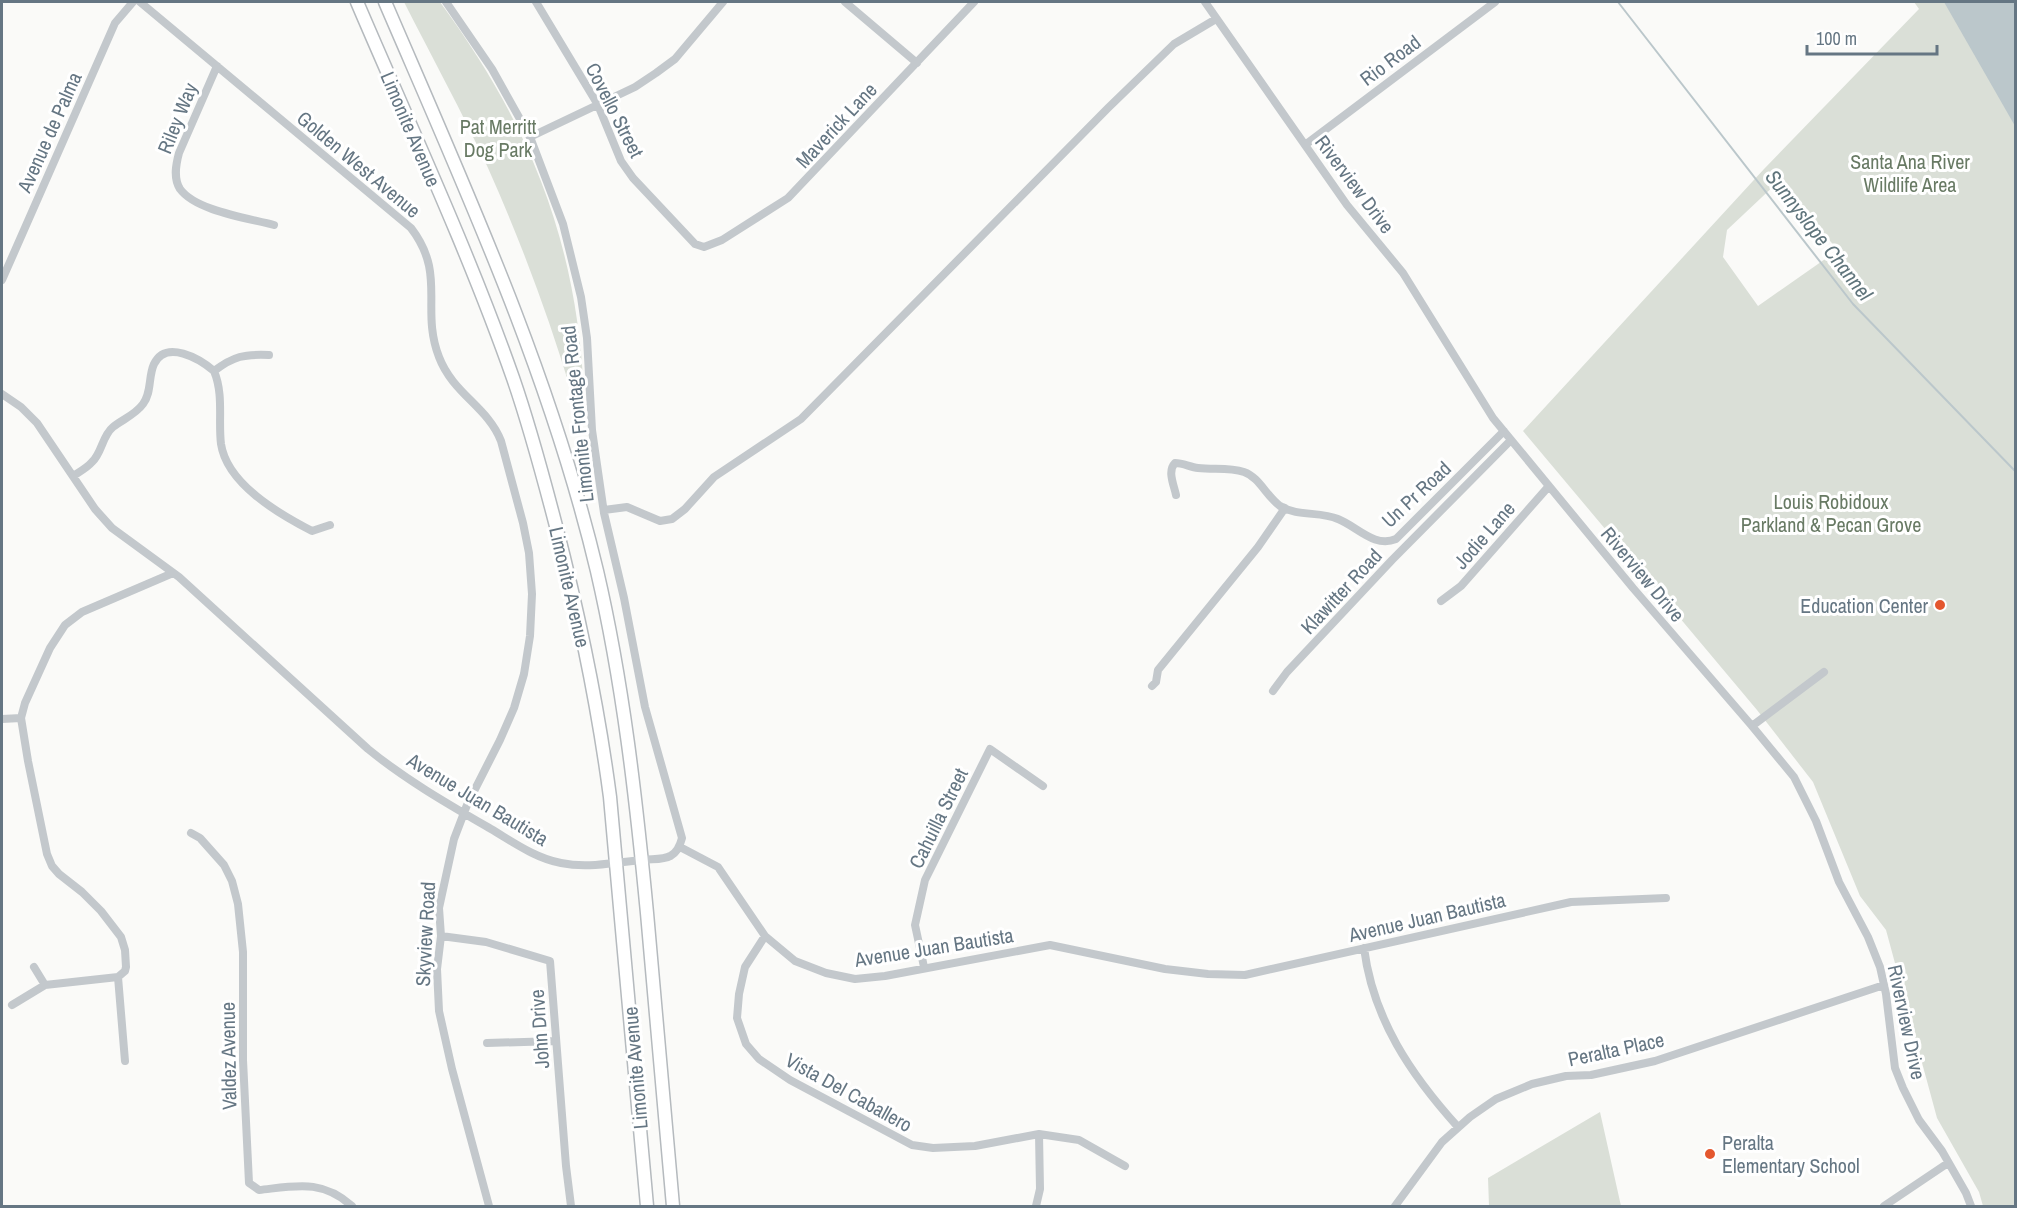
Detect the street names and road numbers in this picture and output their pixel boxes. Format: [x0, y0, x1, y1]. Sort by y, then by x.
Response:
street label: Rio Road [1354, 28, 1426, 92]
street label: Covello Street [580, 58, 651, 162]
street label: Avenue de Palma [10, 67, 88, 197]
street label: Limonite Avenue [375, 67, 447, 191]
street label: Maverick Lane [789, 76, 883, 174]
street label: Riley Way [151, 78, 204, 157]
street label: Golden West Avenue [292, 104, 426, 224]
street label: Riverview Drive [1309, 129, 1401, 239]
street label: Limonite Frontage Road [554, 324, 600, 504]
street label: Un Pr Road [1375, 455, 1457, 533]
street label: Jodie Lane [1447, 496, 1521, 574]
street label: Riverview Drive [1595, 521, 1691, 627]
street label: Limonite Avenue [543, 524, 597, 650]
street label: Klawitter Road [1294, 542, 1388, 640]
street label: Avenue Juan Bautista [402, 746, 554, 852]
street label: Cahuilla Street [902, 763, 974, 873]
street label: Skyview Road [409, 881, 441, 987]
street label: Avenue Juan Bautista [1345, 886, 1508, 948]
street label: Avenue Juan Bautista [852, 921, 1015, 973]
street label: Riverview Drive [1882, 962, 1932, 1082]
street label: John Drive [523, 988, 555, 1070]
street label: Valdez Avenue [214, 1002, 242, 1110]
street label: Limonite Avenue [616, 1006, 654, 1130]
street label: Peralta Place [1565, 1026, 1667, 1072]
street label: Vista Del Caballero [781, 1046, 917, 1138]

